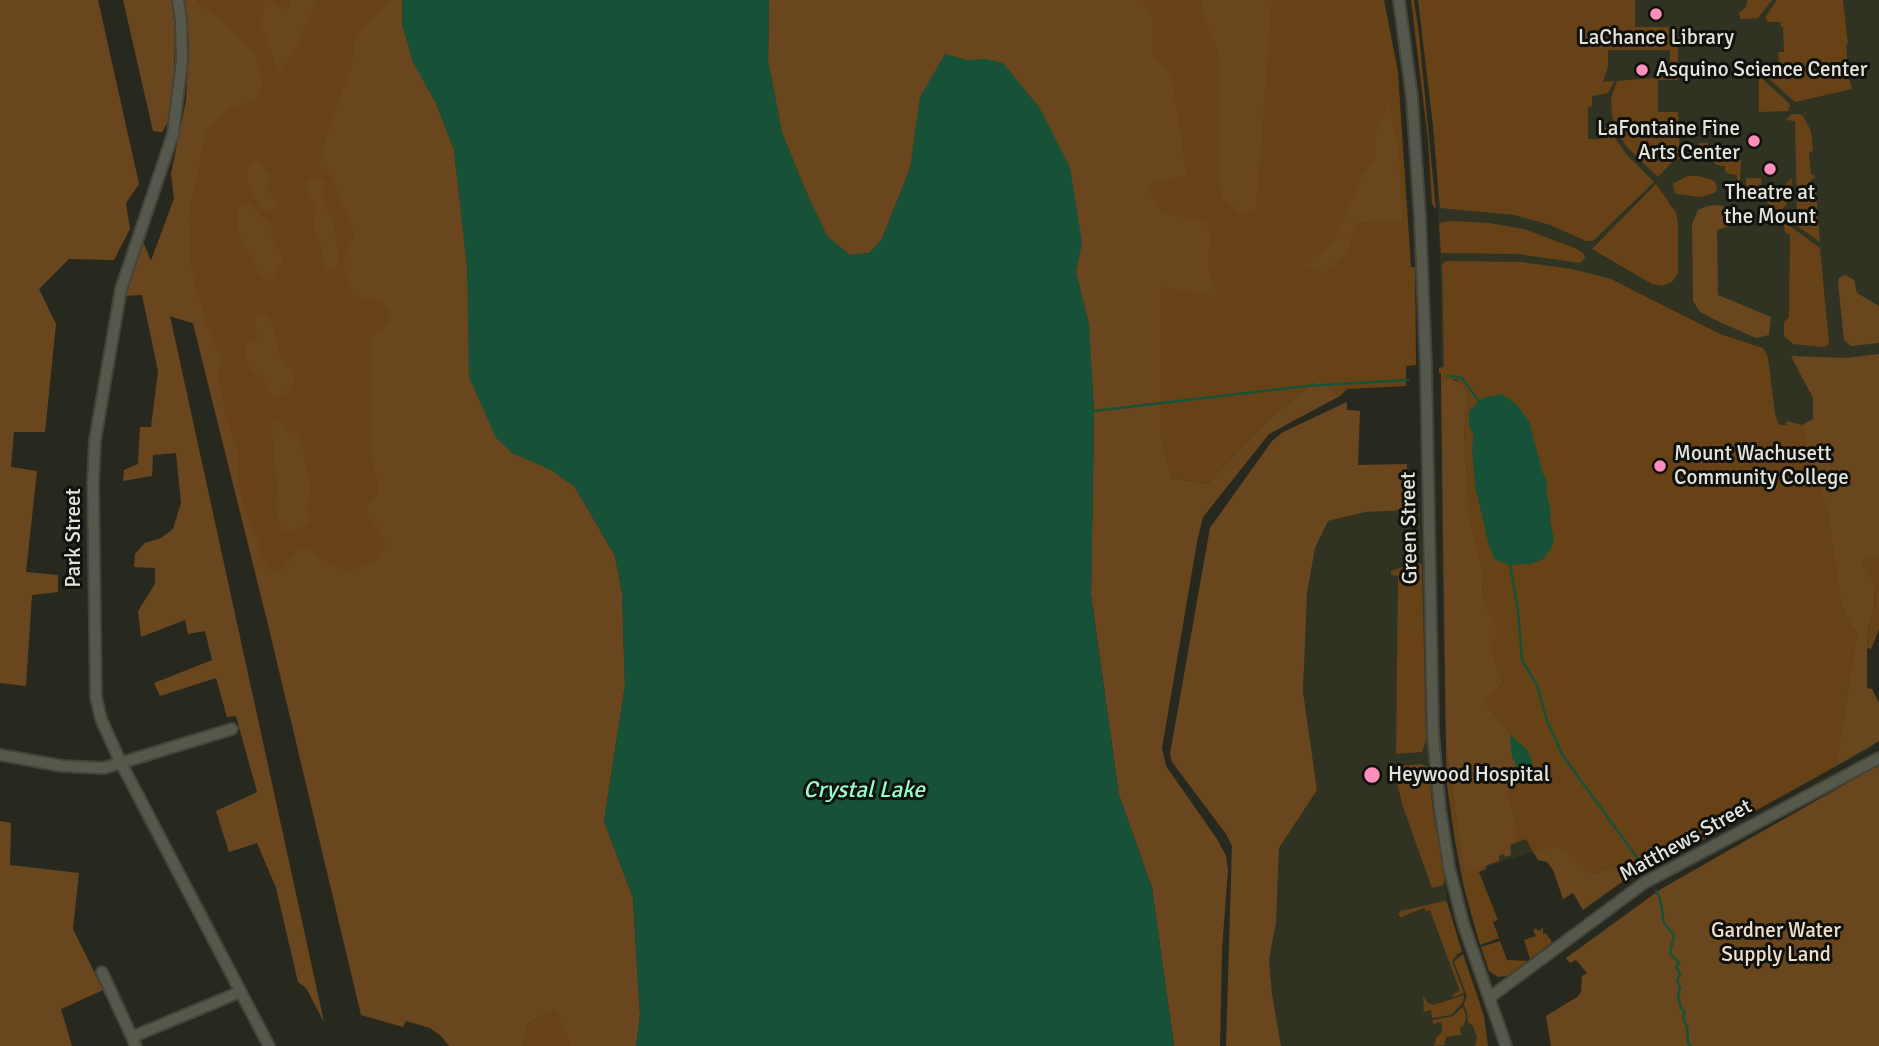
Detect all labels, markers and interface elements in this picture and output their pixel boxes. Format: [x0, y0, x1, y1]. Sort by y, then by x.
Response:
marker: LaChance Library [1648, 6, 1664, 22]
place label: LaChance Library [1578, 25, 1734, 51]
place label: Asquino Science Center [1656, 57, 1867, 83]
marker: Asquino Science Center [1634, 62, 1650, 78]
place label: LaFontaine Fine Arts Center [1597, 116, 1740, 166]
marker: LaFontaine Fine Arts Center [1746, 133, 1762, 149]
marker: Theatre at the Mount [1762, 161, 1778, 177]
place label: Theatre at the Mount [1724, 180, 1816, 230]
place label: Mount Wachusett Community College [1674, 441, 1849, 491]
marker: Mount Wachusett Community College [1652, 458, 1668, 474]
street label: Green Street [1396, 471, 1424, 585]
street label: Park Street [61, 488, 87, 588]
place label: Heywood Hospital [1388, 762, 1550, 788]
marker: Heywood Hospital [1362, 765, 1382, 785]
water label: Crystal Lake [803, 777, 925, 805]
street label: Matthews Street [1615, 794, 1757, 888]
park label: Gardner Water Supply Land [1711, 918, 1841, 968]

